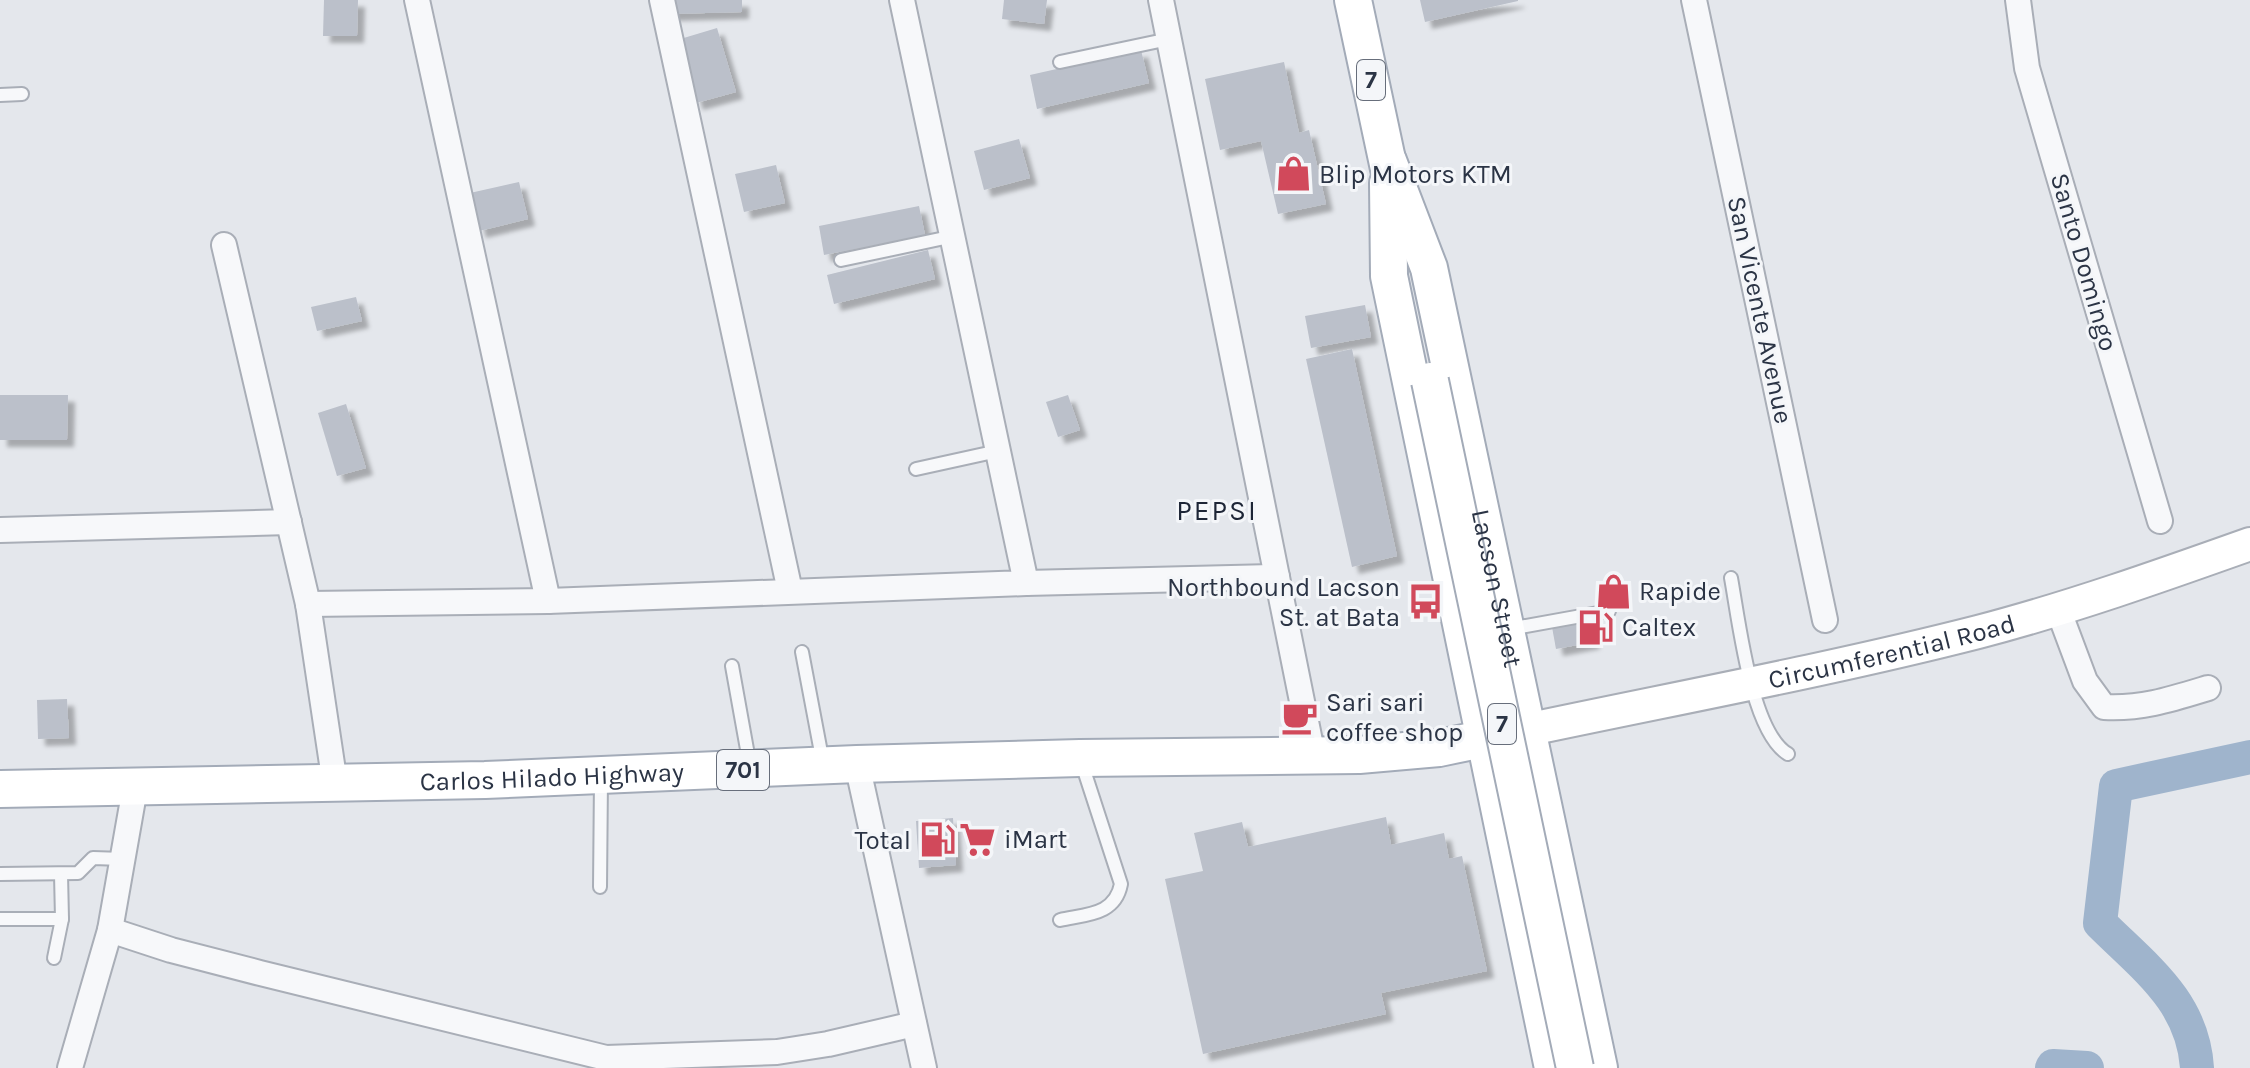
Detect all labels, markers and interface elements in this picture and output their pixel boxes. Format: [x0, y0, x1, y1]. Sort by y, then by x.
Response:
road number: 7 [1357, 60, 1385, 100]
shop icon: Blip Motors KTM [1274, 155, 1312, 193]
place label: Blip Motors KTM [1319, 159, 1512, 190]
street label: Santo Domingo [2044, 169, 2124, 355]
street label: San Vicente Avenue [1721, 194, 1799, 426]
district label: PEPSI [1176, 494, 1258, 527]
street label: Lacson Street [1465, 506, 1529, 670]
place label: Northbound Lacson St. at Bata [1167, 572, 1400, 633]
shop icon: Rapide [1594, 572, 1632, 610]
place label: Rapide [1639, 576, 1721, 607]
bus stop icon: Northbound Lacson St. at Bata [1407, 583, 1445, 621]
street label: Circumferential Road [1765, 607, 2019, 695]
fuel station icon: Caltex [1577, 608, 1615, 646]
place label: Caltex [1622, 612, 1696, 643]
place label: Sari sari coffee shop [1326, 687, 1463, 748]
cafe icon: Sari sari coffee shop [1281, 698, 1319, 736]
road number: 7 [1488, 704, 1516, 744]
road number: 701 [717, 750, 769, 790]
street label: Carlos Hilado Highway [419, 756, 685, 797]
supermarket icon: iMart [959, 820, 997, 858]
fuel station icon: Total [918, 821, 956, 859]
place label: iMart [1004, 824, 1067, 855]
place label: Total [854, 825, 911, 856]

